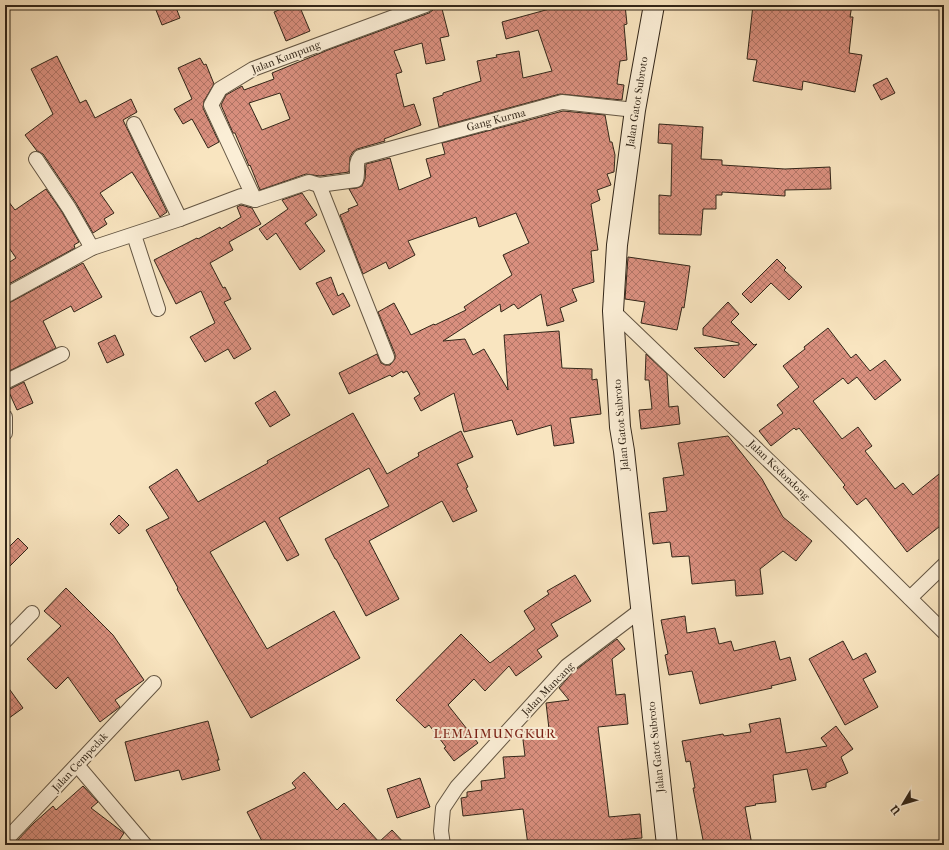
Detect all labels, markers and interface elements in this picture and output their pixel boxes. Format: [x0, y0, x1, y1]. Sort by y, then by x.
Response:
street label: Jalan Kampung [249, 38, 322, 76]
street label: Jalan Gatot Subroto [623, 55, 651, 149]
street label: Gang Kurma [465, 106, 528, 134]
street label: Jalan Gatot Subroto [610, 378, 632, 472]
street label: Jalan Kedondong [745, 437, 813, 503]
street label: Jalan Mancang [518, 659, 577, 719]
street label: Jalan Gatot Subroto [645, 700, 667, 794]
district label: LEMAIMUNGKUR [434, 726, 556, 741]
street label: Jalan Cempedak [49, 730, 111, 795]
north arrow [883, 784, 923, 824]
text: U [887, 802, 904, 818]

